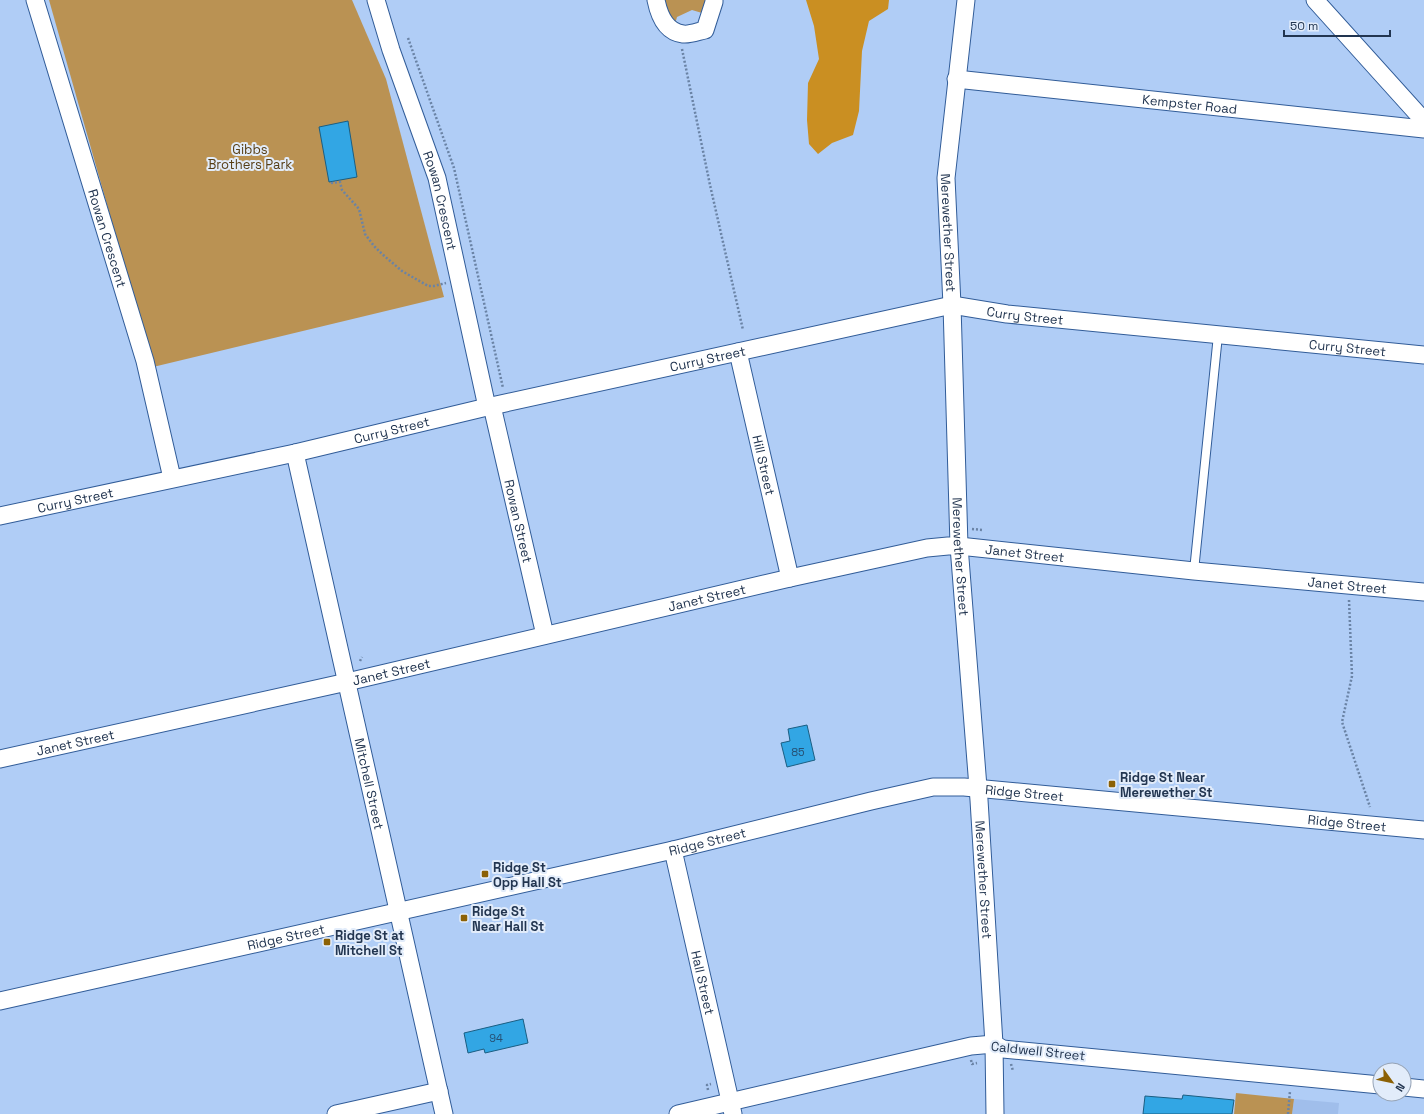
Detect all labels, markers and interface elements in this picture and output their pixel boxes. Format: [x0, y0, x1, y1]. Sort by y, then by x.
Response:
scale bar [1284, 12, 1390, 38]
text: 50 m [1290, 18, 1318, 34]
street label: Kempster Road [1141, 90, 1238, 117]
park label: Gibbs Brothers Park [208, 141, 292, 173]
street label: Rowan Crescent [419, 149, 461, 252]
street label: Merewether Street [937, 173, 960, 292]
street label: Rowan Crescent [85, 187, 131, 290]
street label: Curry Street [985, 302, 1064, 328]
street label: Curry Street [1308, 335, 1387, 360]
street label: Curry Street [668, 342, 747, 375]
street label: Curry Street [352, 413, 431, 447]
street label: Hill Street [749, 433, 779, 497]
street label: Rowan Street [501, 478, 536, 564]
street label: Curry Street [36, 484, 115, 516]
street label: Merewether Street [949, 497, 973, 616]
street label: Janet Street [984, 540, 1065, 566]
street label: Janet Street [1307, 573, 1388, 597]
street label: Janet Street [666, 580, 747, 615]
street label: Janet Street [351, 654, 432, 689]
street label: Janet Street [35, 725, 116, 759]
street label: Mitchell Street [351, 736, 388, 831]
house number: 85 [791, 745, 805, 759]
place label: Ridge St Near Merewether St [1120, 769, 1213, 801]
marker: Ridge St Near Merewether St [1107, 779, 1117, 789]
street label: Ridge Street [984, 781, 1065, 805]
street label: Ridge Street [1307, 811, 1387, 835]
street label: Merewether Street [972, 820, 996, 939]
street label: Ridge Street [667, 824, 748, 859]
place label: Ridge St Opp Hall St [493, 859, 562, 891]
marker: Ridge St Opp Hall St [480, 869, 490, 879]
place label: Ridge St Near Hall St [472, 903, 544, 935]
marker: Ridge St Near Hall St [459, 913, 469, 923]
street label: Ridge Street [246, 920, 326, 954]
place label: Ridge St at Mitchell St [335, 927, 404, 959]
marker: Ridge St at Mitchell St [322, 937, 332, 947]
street label: Hall Street [688, 949, 719, 1016]
house number: 94 [489, 1031, 503, 1045]
street label: Caldwell Street [990, 1038, 1086, 1064]
north arrow [1372, 1062, 1412, 1102]
text: N [1393, 1081, 1408, 1094]

